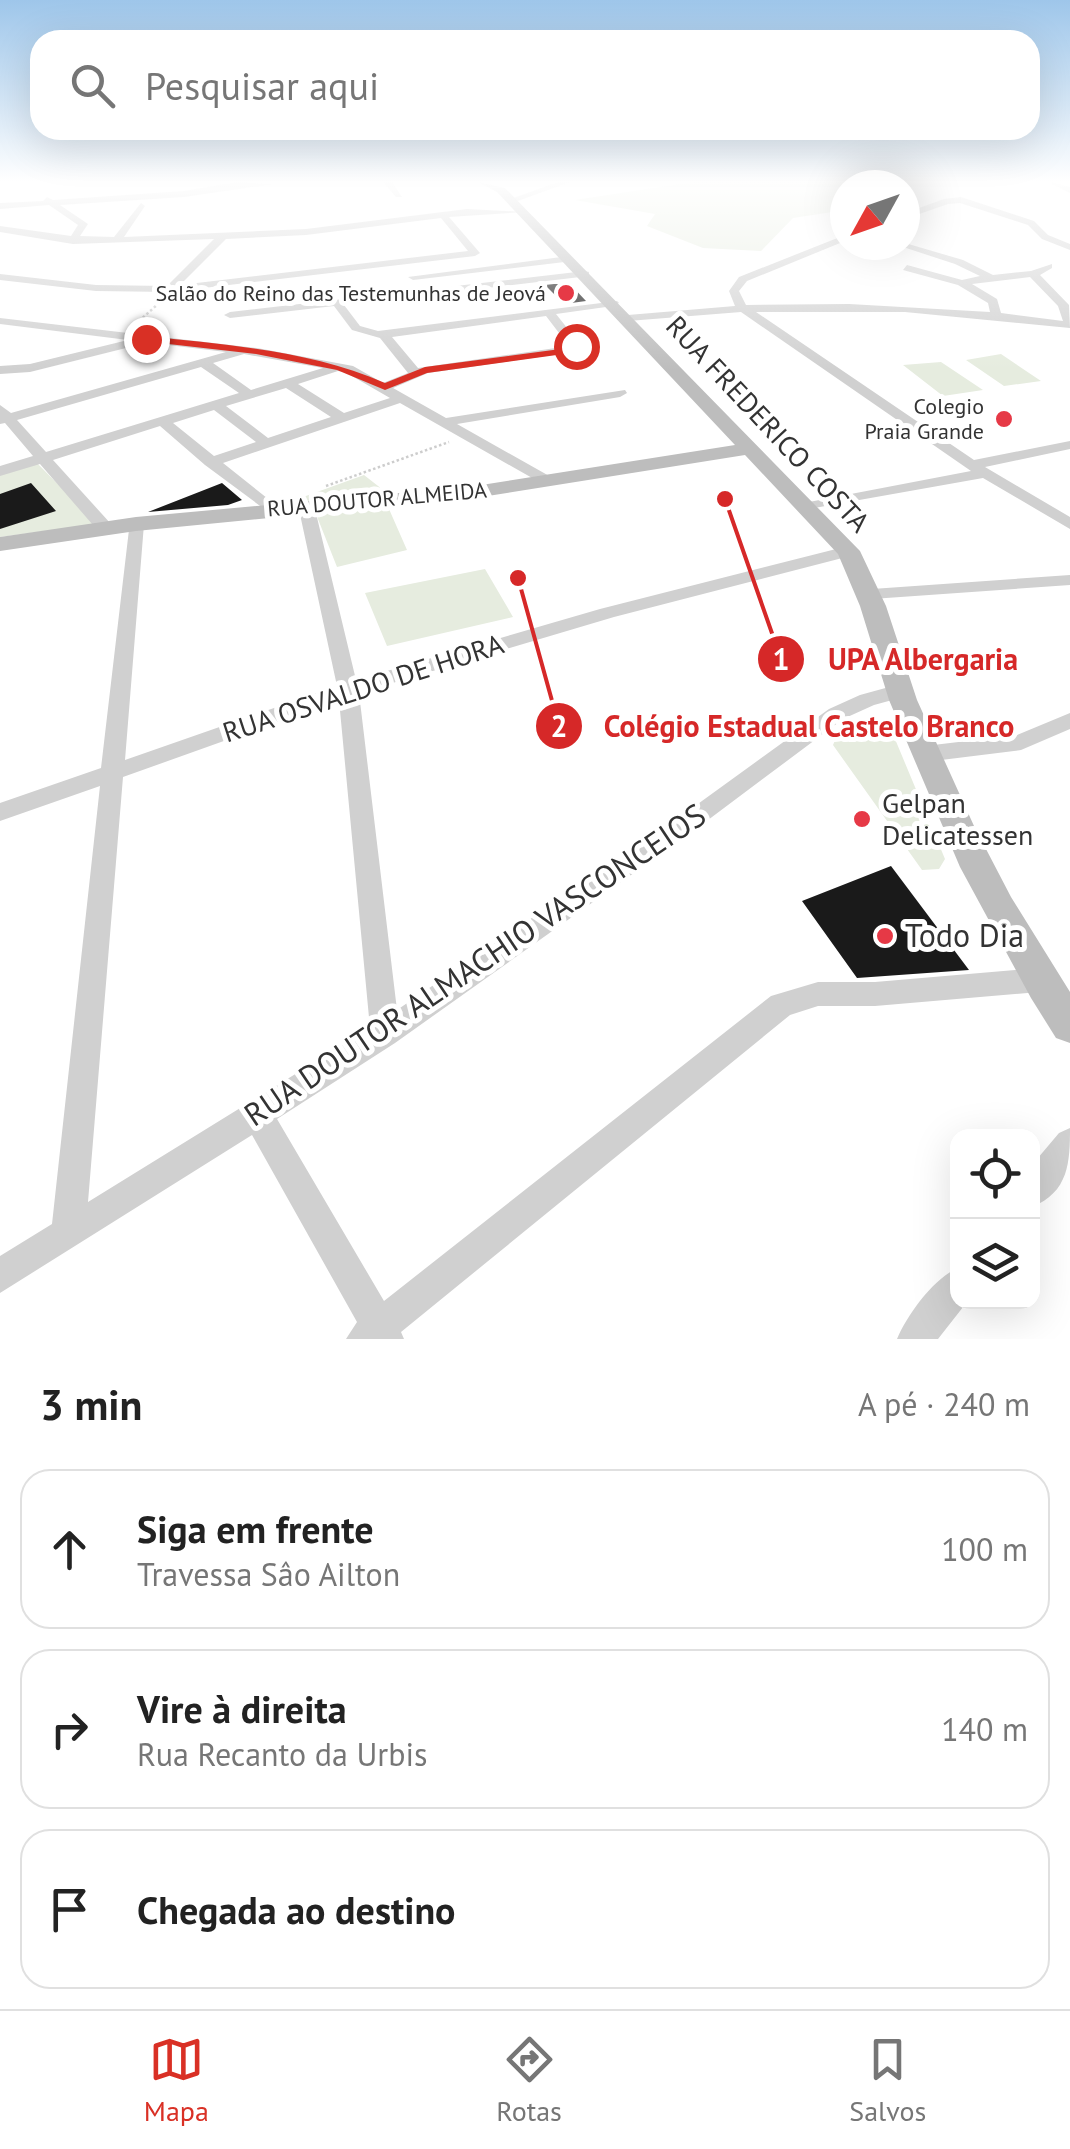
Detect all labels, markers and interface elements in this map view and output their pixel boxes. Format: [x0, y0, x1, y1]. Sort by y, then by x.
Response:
search box [30, 30, 1040, 140]
icon: search [65, 58, 120, 113]
text: Pesquisar aqui [145, 61, 379, 110]
north arrow [830, 170, 920, 260]
place label: Salão do Reino das Testemunhas de Jeová [156, 279, 546, 307]
marker: Salão do Reino das Testemunhas de Jeová [555, 282, 577, 304]
street label: RUA FREDERICO COSTA [658, 308, 879, 540]
route end [124, 317, 170, 363]
route start [554, 324, 600, 370]
place label: Colegio Praia Grande [864, 392, 984, 445]
marker: Colegio Praia Grande [993, 408, 1015, 430]
street label: RUA DOUTOR ALMEIDA [266, 475, 488, 523]
street label: RUA OSVALDO DE HORA [218, 624, 509, 750]
callout: UPA Albergaria [756, 629, 1039, 689]
text: 1 [772, 639, 790, 678]
text: UPA Albergaria [828, 639, 1018, 678]
callout: Colégio Estadual Castelo Branco [534, 696, 1035, 756]
text: 2 [550, 706, 568, 745]
text: Colégio Estadual Castelo Branco [604, 706, 1014, 745]
place label: Gelpan Delicatessen [882, 784, 1033, 853]
street label: RUA DOUTOR ALMACHIO VASCONCEIOS [235, 793, 713, 1135]
marker: Gelpan Delicatessen [851, 808, 873, 830]
place label: Todo Dia [905, 914, 1024, 956]
marker: Todo Dia [874, 925, 896, 947]
map controls [950, 1129, 1040, 1309]
button: locate [950, 1129, 1040, 1219]
button: layers [950, 1219, 1040, 1309]
text: 3 min [40, 1377, 142, 1432]
text: A pé · 240 m [858, 1383, 1030, 1425]
text: Siga em frente [137, 1504, 374, 1553]
icon: ahead [42, 1522, 97, 1577]
text: 100 m [941, 1528, 1028, 1570]
text: Travessa Sâo Ailton [137, 1553, 400, 1595]
text: Vire à direita [137, 1684, 347, 1733]
icon: right [42, 1702, 97, 1757]
text: 140 m [941, 1708, 1028, 1750]
text: Rua Recanto da Urbis [137, 1733, 428, 1775]
icon: arrive [42, 1882, 97, 1937]
text: Chegada ao destino [137, 1885, 456, 1934]
tab: Mapa [144, 2032, 209, 2129]
tab: Rotas [496, 2032, 562, 2129]
tab: Salvos [849, 2032, 926, 2129]

